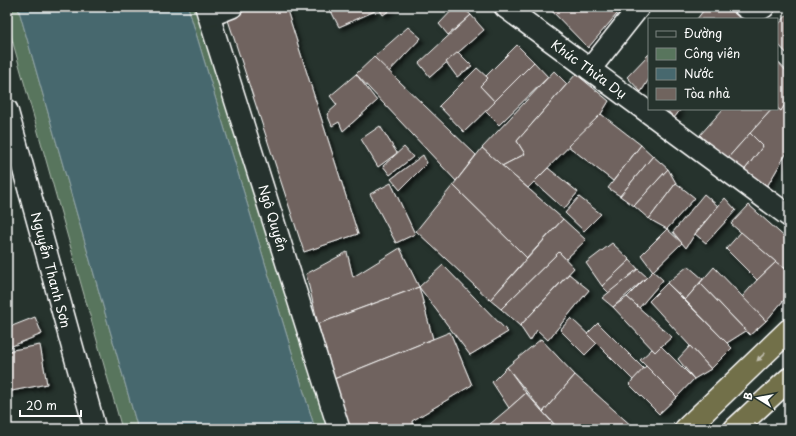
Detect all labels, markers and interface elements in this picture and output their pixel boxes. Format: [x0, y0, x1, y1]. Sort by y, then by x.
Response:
legend [648, 18, 778, 110]
text: Đường [684, 24, 722, 42]
street label: Khúc Thừa Dụ [547, 35, 631, 103]
text: Công viên [684, 44, 740, 62]
text: Nước [684, 64, 714, 82]
text: Tòa nhà [684, 84, 731, 102]
street label: Ngô Quyền [254, 182, 293, 254]
street label: Nguyễn Thanh Sơn [27, 210, 76, 330]
one-way arrow [756, 353, 766, 362]
north arrow [738, 378, 778, 418]
text: B [739, 390, 757, 401]
scale bar [20, 392, 81, 418]
text: 20 m [26, 396, 57, 414]

